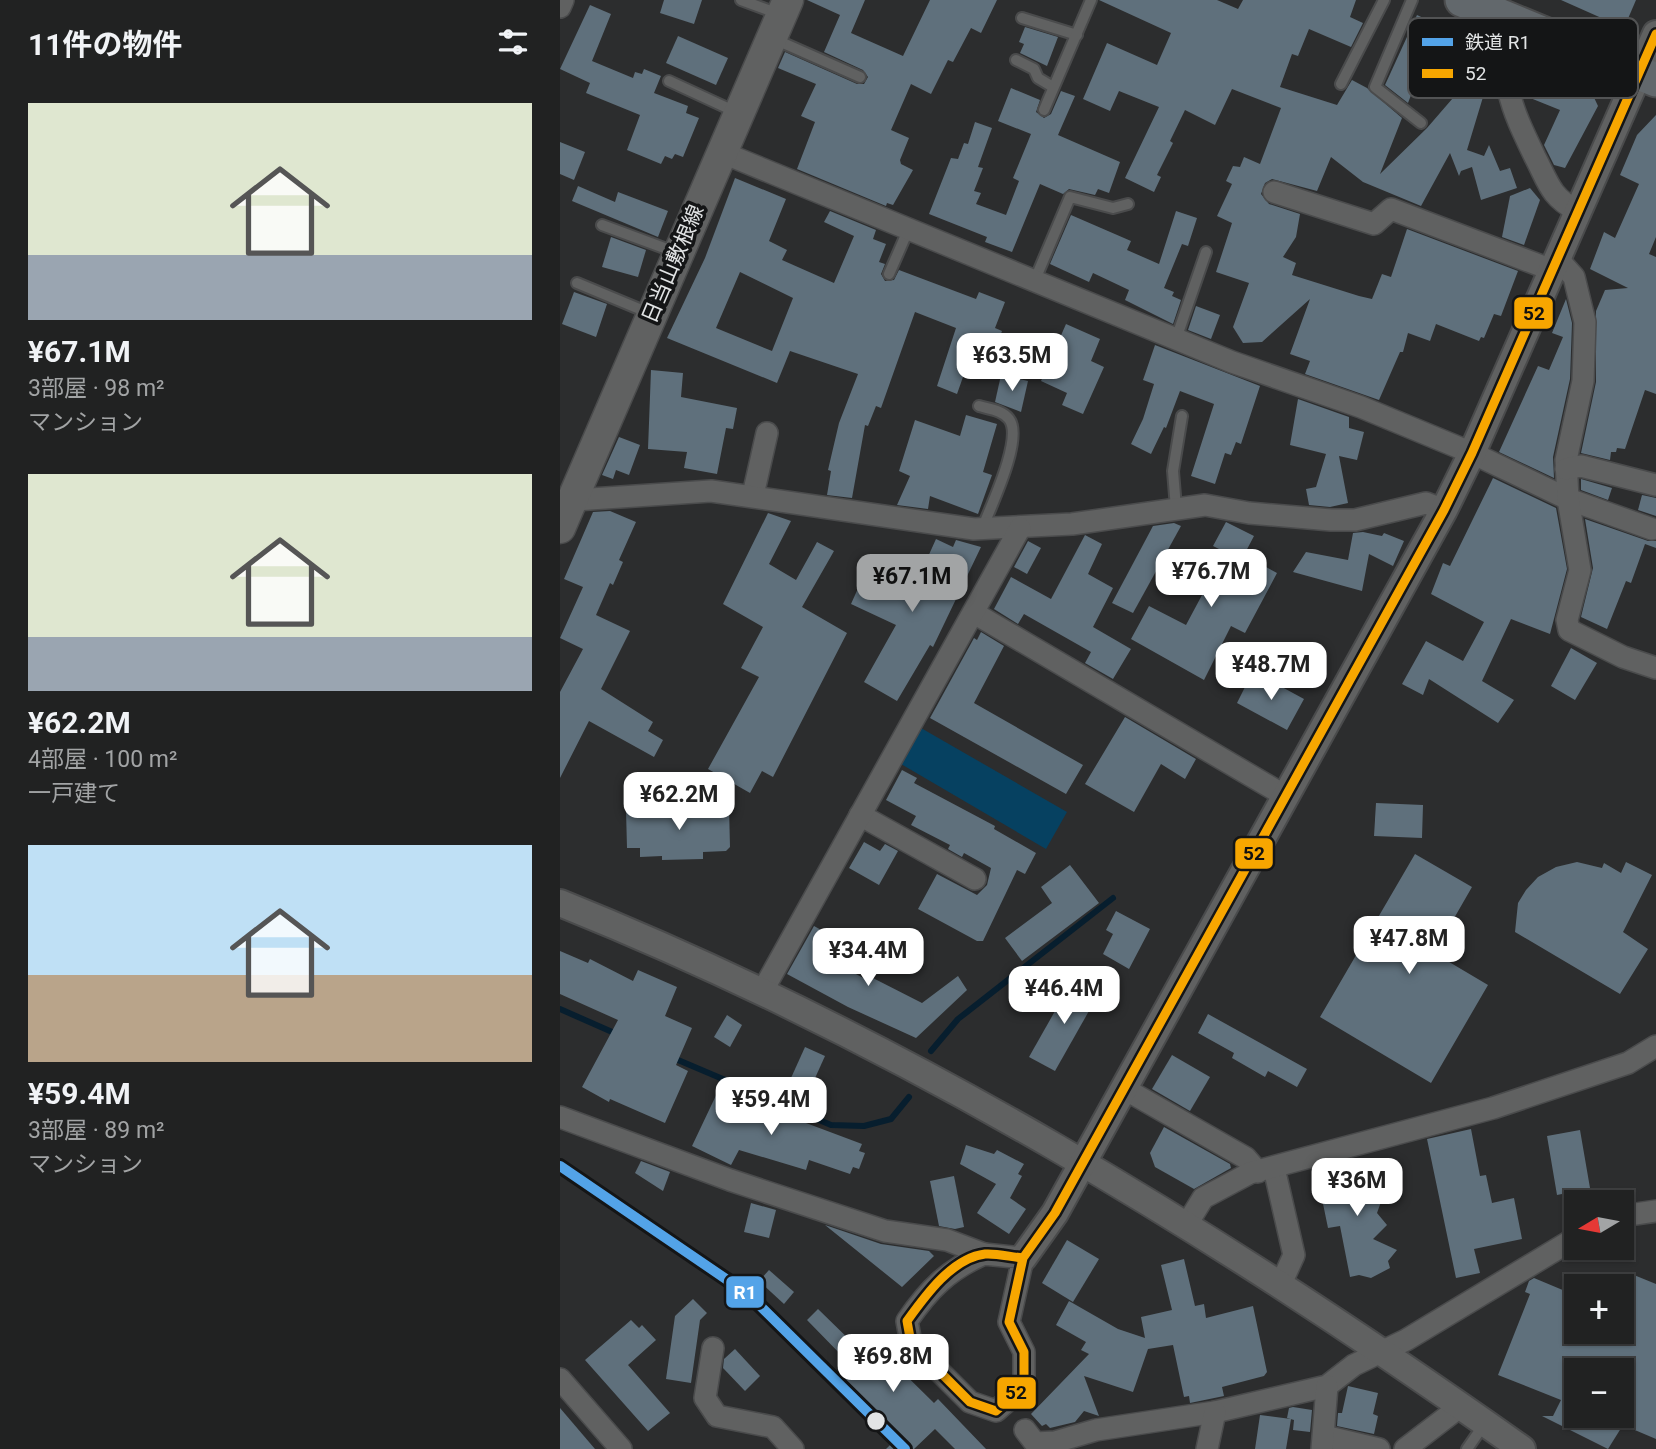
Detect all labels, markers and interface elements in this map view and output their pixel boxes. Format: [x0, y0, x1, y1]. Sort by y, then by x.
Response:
legend [1408, 18, 1638, 98]
icon: filters [494, 23, 532, 61]
text: 11件の物件 [28, 27, 182, 62]
text: 鉄道 R1 [1465, 31, 1530, 54]
text: 52 [1465, 62, 1486, 85]
icon: home [217, 148, 343, 274]
street label: 日当山敷根線 [637, 201, 709, 327]
line badge: 52 [1513, 296, 1554, 330]
text: 52 [1523, 302, 1545, 325]
text: ¥67.1M [28, 334, 131, 369]
pin: ¥63.5M [955, 334, 1069, 393]
text: ¥63.5M [973, 342, 1051, 369]
text: 3部屋 · 98 m² [28, 375, 165, 402]
text: マンション [28, 409, 143, 436]
icon: home [217, 519, 343, 645]
pin: ¥76.7M [1154, 550, 1268, 609]
pin: ¥67.1M [855, 554, 969, 614]
text: ¥76.7M [1172, 558, 1250, 585]
text: ¥67.1M [873, 563, 951, 590]
pin: ¥48.7M [1214, 642, 1328, 702]
text: ¥48.7M [1232, 651, 1310, 678]
text: ¥62.2M [28, 705, 131, 740]
text: 4部屋 · 100 m² [28, 746, 177, 773]
pin: ¥62.2M [622, 772, 736, 832]
text: 一戸建て [28, 780, 120, 807]
text: ¥62.2M [640, 781, 718, 808]
line badge: 52 [1234, 837, 1274, 870]
text: 52 [1243, 842, 1265, 865]
icon: home [217, 890, 343, 1016]
pin: ¥47.8M [1352, 916, 1466, 976]
text: ¥47.8M [1370, 925, 1448, 952]
pin: ¥34.4M [811, 928, 925, 988]
text: ¥34.4M [829, 937, 907, 964]
pin: ¥46.4M [1007, 967, 1121, 1026]
text: ¥46.4M [1025, 975, 1103, 1002]
text: ¥59.4M [28, 1076, 131, 1111]
pin: ¥59.4M [714, 1078, 828, 1137]
text: ¥59.4M [732, 1086, 810, 1113]
text: 3部屋 · 89 m² [28, 1117, 165, 1144]
text: マンション [28, 1151, 143, 1178]
pin: ¥36M [1316, 1158, 1398, 1218]
text: ¥36M [1328, 1167, 1386, 1194]
north arrow [1564, 1190, 1634, 1260]
map controls [1564, 1190, 1634, 1428]
button: + [1564, 1274, 1634, 1344]
line badge: R1 [725, 1275, 765, 1309]
text: R1 [733, 1281, 757, 1304]
pin: ¥69.8M [836, 1334, 950, 1394]
text: ¥69.8M [854, 1343, 932, 1370]
button: − [1564, 1358, 1634, 1428]
line badge: 52 [996, 1376, 1037, 1410]
text: 52 [1005, 1381, 1027, 1404]
unlabelled marker [865, 1410, 887, 1432]

